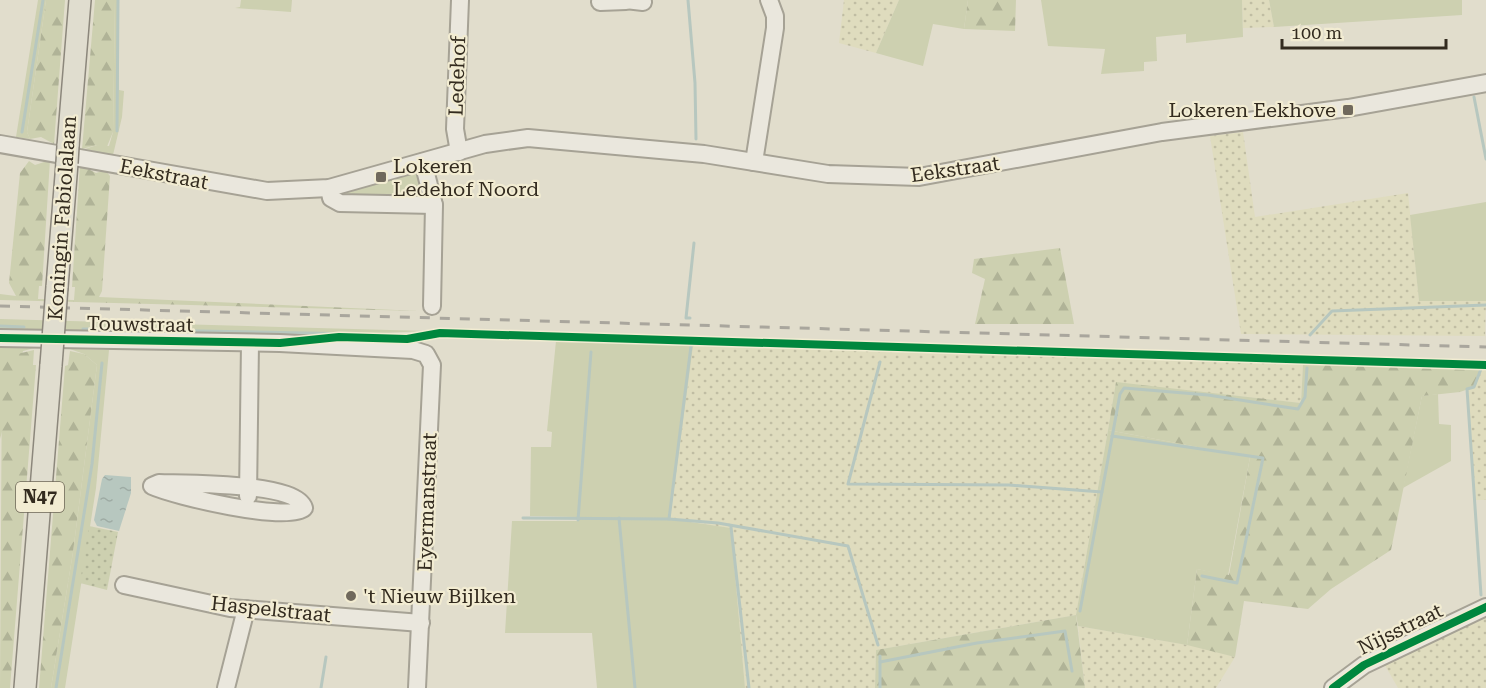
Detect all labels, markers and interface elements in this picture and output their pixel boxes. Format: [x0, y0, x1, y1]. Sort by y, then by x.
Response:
scale bar [1282, 12, 1446, 50]
text: 100 m [1291, 22, 1342, 43]
street label: Ledehof [444, 34, 470, 116]
place label: Lokeren Eekhove [1168, 98, 1336, 122]
marker: Lokeren Eekhove [1341, 103, 1355, 117]
street label: Koningin Fabiolalaan [43, 115, 81, 321]
street label: Eekstraat [909, 151, 1002, 187]
street label: Eekstraat [118, 154, 211, 194]
place label: Lokeren Ledehof Noord [393, 154, 539, 201]
marker: Lokeren Ledehof Noord [374, 170, 388, 184]
street label: Touwstraat [86, 311, 194, 337]
street label: Eyermanstraat [413, 432, 441, 572]
road number: N47 [16, 482, 64, 512]
place label: 't Nieuw Bijlken [363, 584, 516, 608]
marker: 't Nieuw Bijlken [344, 589, 358, 603]
street label: Haspelstraat [210, 591, 333, 627]
street label: Nijsstraat [1354, 598, 1447, 660]

